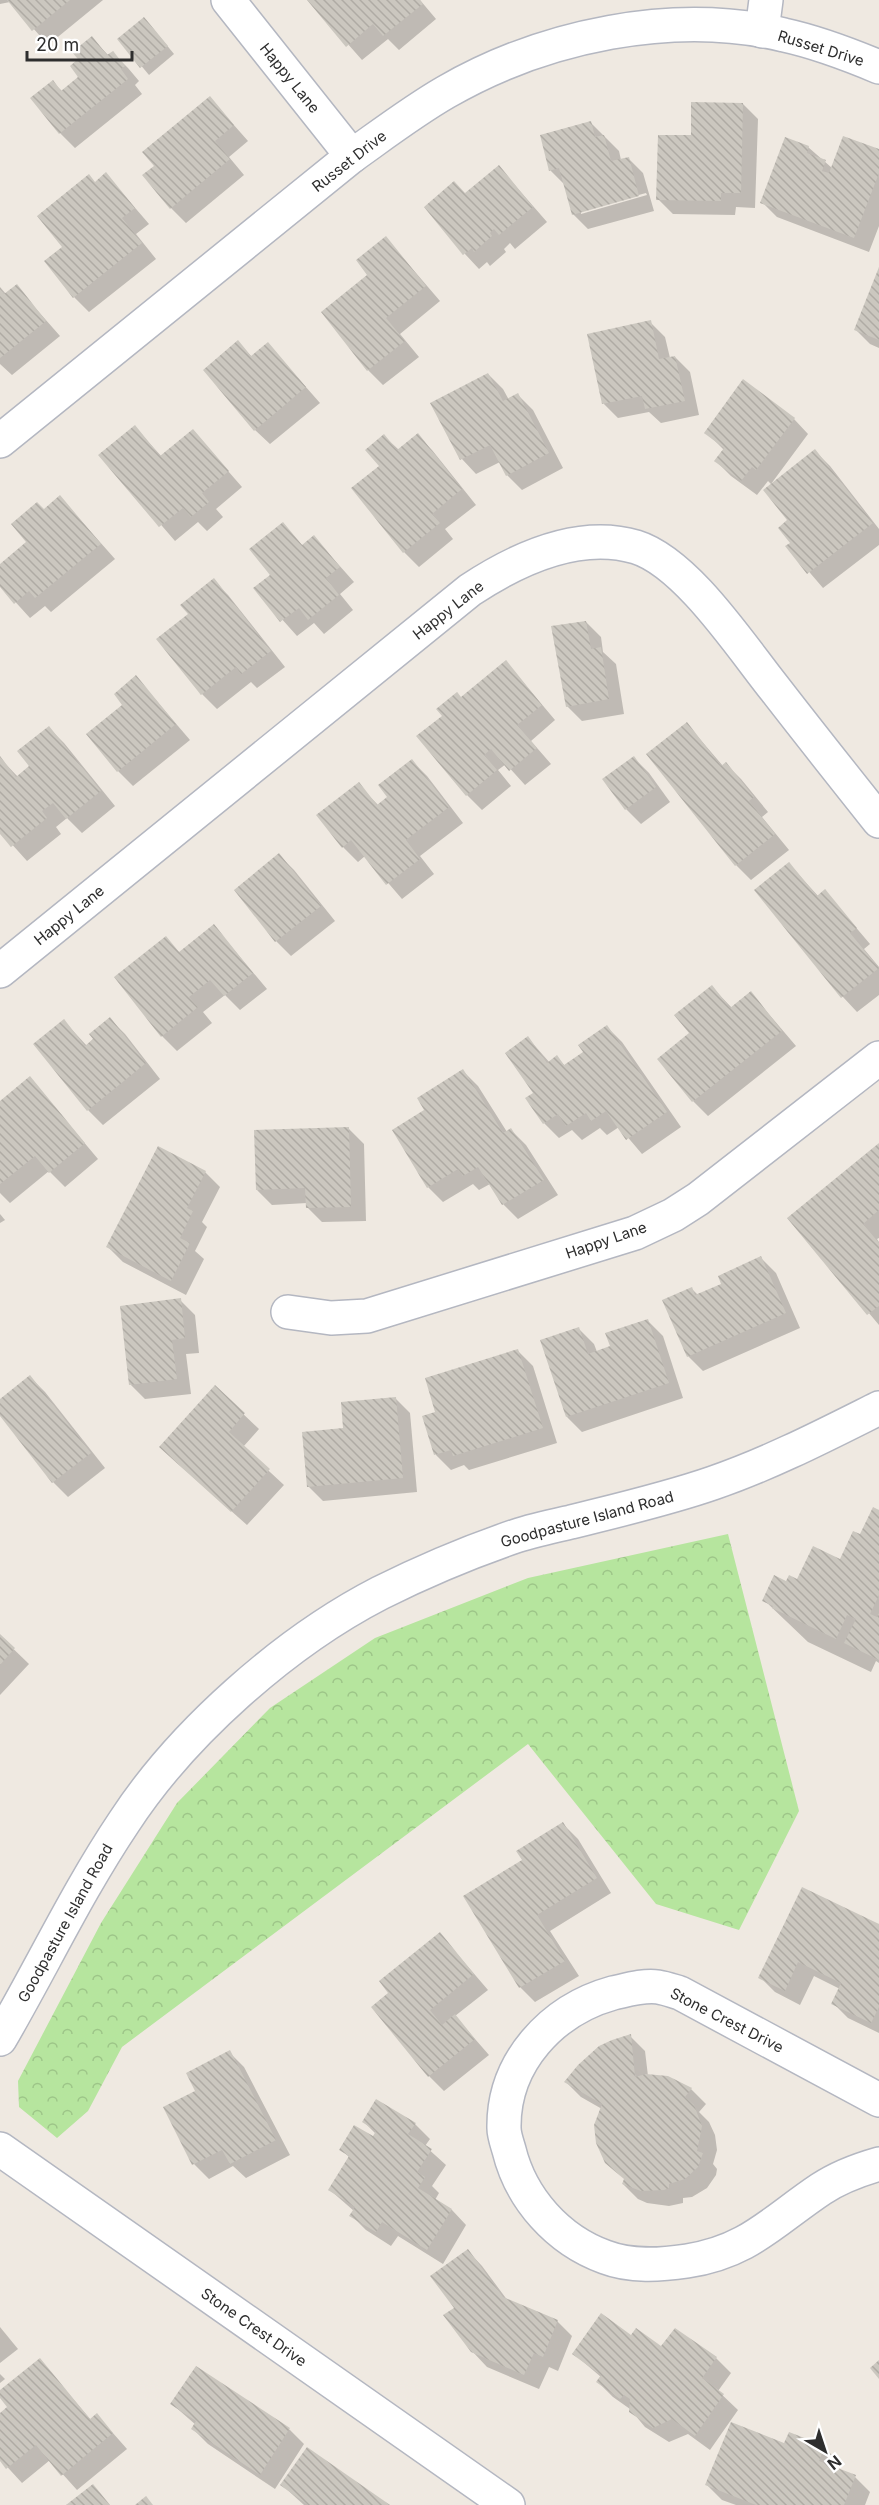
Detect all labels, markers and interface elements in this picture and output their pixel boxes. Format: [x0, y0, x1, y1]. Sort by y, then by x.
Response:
scale bar [27, 24, 132, 62]
street label: Russet Drive [775, 26, 867, 70]
text: 20 m [36, 34, 79, 55]
street label: Happy Lane [256, 39, 324, 117]
street label: Russet Drive [308, 126, 390, 196]
street label: Happy Lane [409, 576, 487, 644]
street label: Happy Lane [30, 881, 108, 949]
street label: Happy Lane [563, 1217, 649, 1263]
street label: Goodpasture Island Road [498, 1487, 676, 1551]
street label: Goodpasture Island Road [13, 1840, 117, 2006]
street label: Stone Crest Drive [667, 1983, 787, 2057]
street label: Stone Crest Drive [198, 2283, 310, 2371]
north arrow [795, 2421, 855, 2481]
text: N [823, 2451, 845, 2474]

